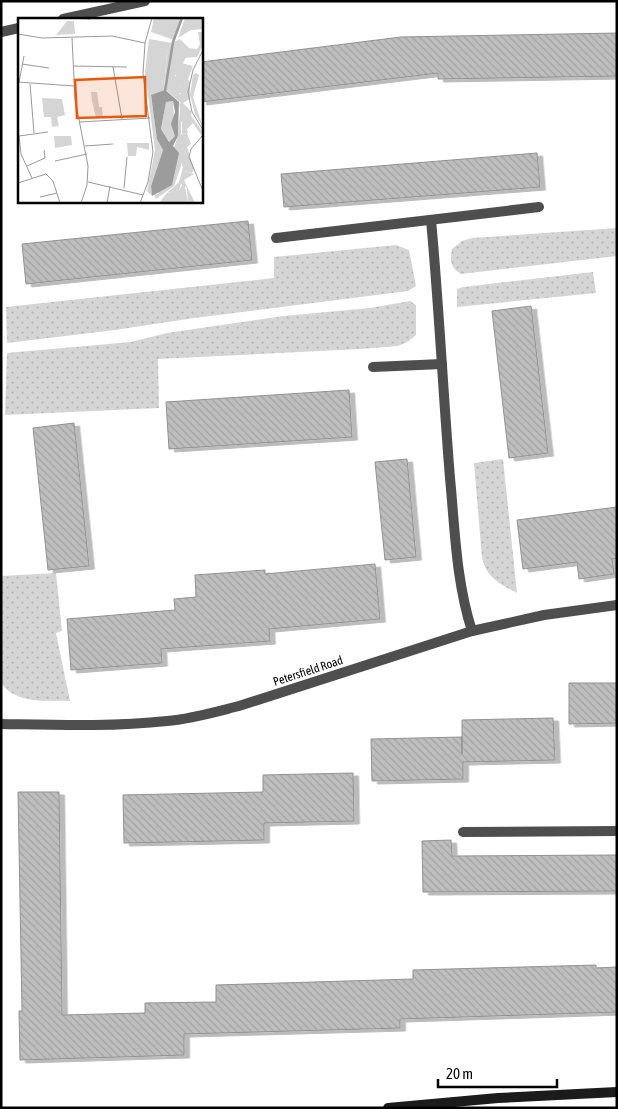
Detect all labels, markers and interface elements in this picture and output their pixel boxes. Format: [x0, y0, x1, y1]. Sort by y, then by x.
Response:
inset map [18, 18, 202, 202]
street label: Petersfield Road [271, 653, 345, 689]
scale bar [438, 1056, 557, 1088]
text: 20 m [446, 1065, 473, 1082]

